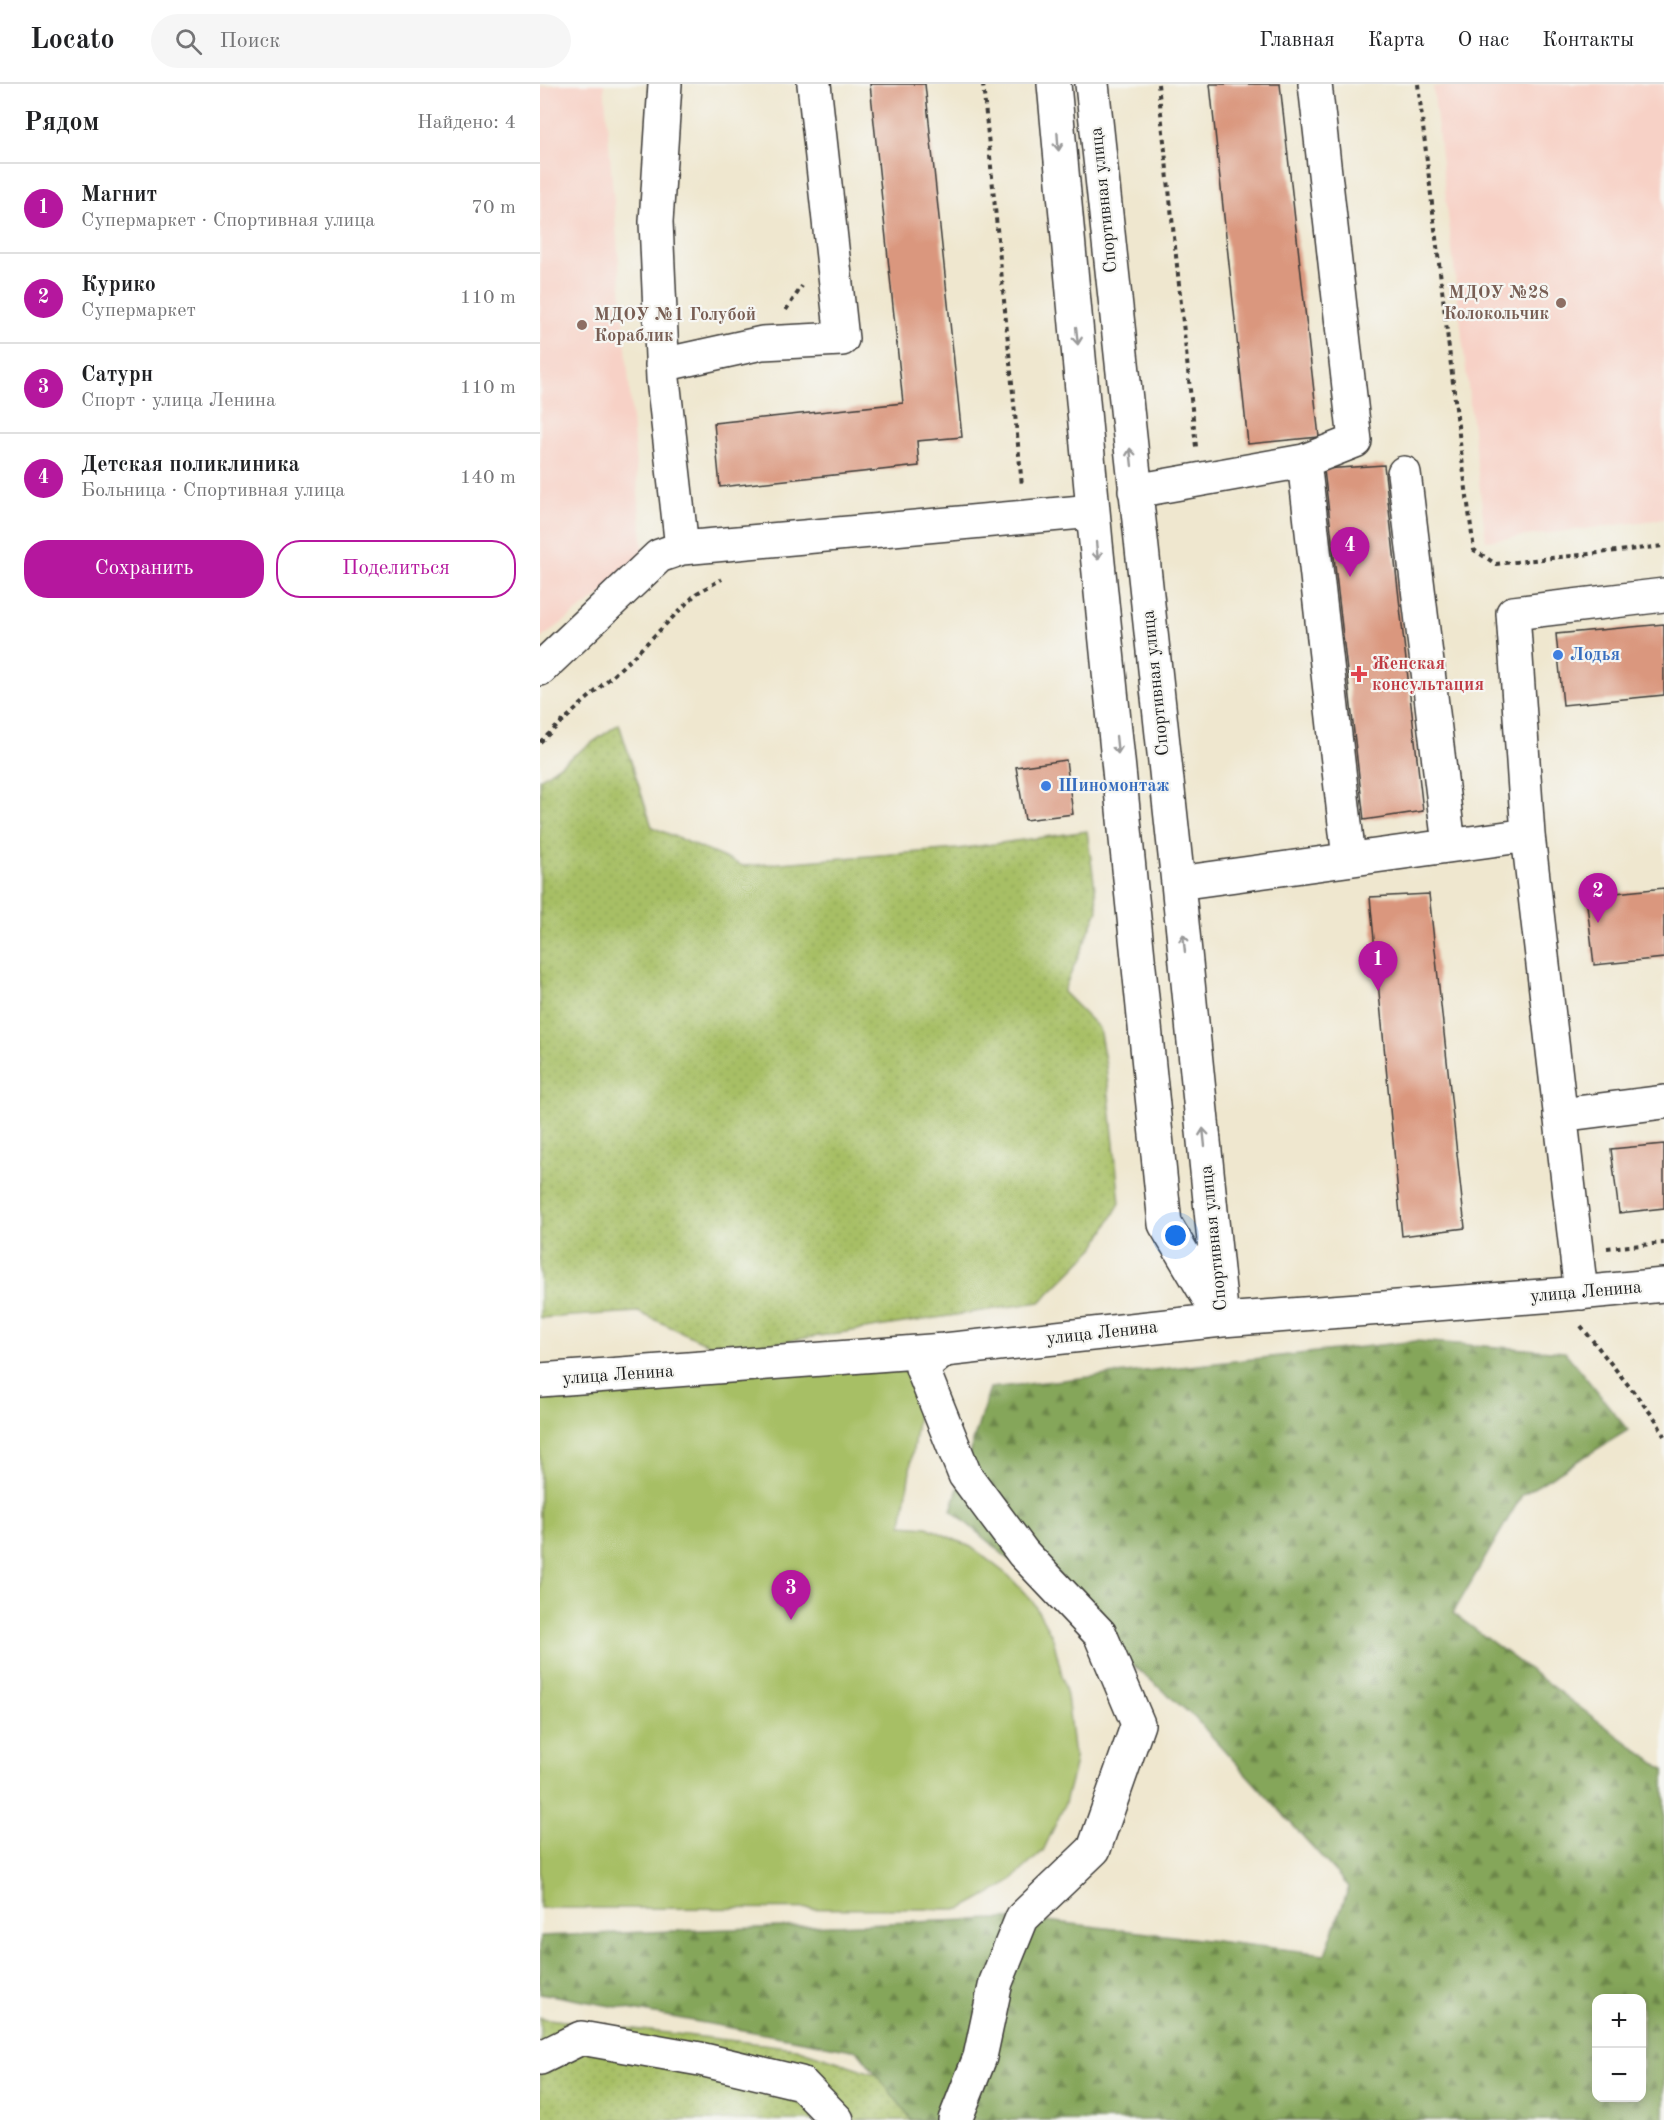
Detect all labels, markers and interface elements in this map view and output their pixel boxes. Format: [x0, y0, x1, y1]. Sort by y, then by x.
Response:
search box [151, 14, 571, 68]
icon: search [172, 25, 205, 58]
text: Locato [30, 27, 115, 55]
text: Поиск [220, 30, 280, 52]
text: Главная [1259, 30, 1335, 51]
text: Карта [1368, 30, 1425, 51]
text: О нас [1458, 30, 1509, 51]
text: Контакты [1542, 30, 1634, 51]
text: Рядом [24, 110, 99, 136]
text: Найдено: 4 [417, 113, 516, 133]
street label: Спортивная улица [1087, 126, 1121, 274]
one-way arrow [1053, 132, 1064, 152]
text: Магнит [81, 184, 157, 206]
text: 1 [38, 198, 49, 218]
text: 70 m [471, 198, 516, 218]
text: Супермаркет · Спортивная улица [81, 211, 375, 231]
text: Курико [81, 274, 156, 296]
place label: МДОУ №28 Колокольчик [1443, 284, 1550, 323]
text: 2 [38, 288, 49, 308]
text: 110 m [460, 288, 516, 308]
marker: МДОУ №28 Колокольчик [1554, 296, 1568, 310]
text: Супермаркет [81, 301, 196, 321]
place label: МДОУ №1 Голубой Кораблик [594, 306, 756, 345]
marker: МДОУ №1 Голубой Кораблик [575, 318, 589, 332]
one-way arrow [1072, 326, 1083, 346]
text: Сатурн [81, 364, 153, 386]
text: 3 [38, 378, 49, 398]
text: 110 m [460, 378, 516, 398]
text: Спорт · улица Ленина [81, 391, 276, 411]
one-way arrow [1126, 447, 1137, 467]
text: Детская поликлиника [81, 454, 300, 476]
text: 4 [38, 468, 49, 488]
text: 140 m [460, 468, 516, 488]
text: Больница · Спортивная улица [81, 481, 345, 501]
pin: 4 [1330, 528, 1370, 577]
button: Сохранить [24, 540, 264, 598]
button: Поделиться [276, 540, 516, 598]
one-way arrow [1092, 541, 1103, 561]
street label: Спортивная улица [1139, 609, 1173, 757]
place label: Лодья [1570, 646, 1620, 664]
marker: Лодья [1551, 648, 1565, 662]
place label: Женская консультация [1372, 655, 1484, 694]
marker: Женская консультация [1350, 665, 1368, 683]
one-way arrow [1112, 735, 1123, 755]
place label: Шиномонтаж [1058, 777, 1170, 795]
marker: Шиномонтаж [1039, 779, 1053, 793]
pin: 2 [1578, 874, 1618, 923]
one-way arrow [1178, 933, 1189, 953]
pin: 1 [1358, 942, 1398, 991]
one-way arrow [1198, 1127, 1209, 1147]
street label: Спортивная улица [1197, 1164, 1231, 1312]
your location [1161, 1221, 1190, 1250]
street label: улица Ленина [1530, 1278, 1643, 1306]
street label: улица Ленина [1046, 1318, 1159, 1348]
street label: улица Ленина [562, 1362, 674, 1388]
pin: 3 [772, 1570, 810, 1620]
map controls [1592, 1994, 1646, 2102]
button: + [1592, 1994, 1646, 2048]
button: − [1592, 2048, 1646, 2102]

